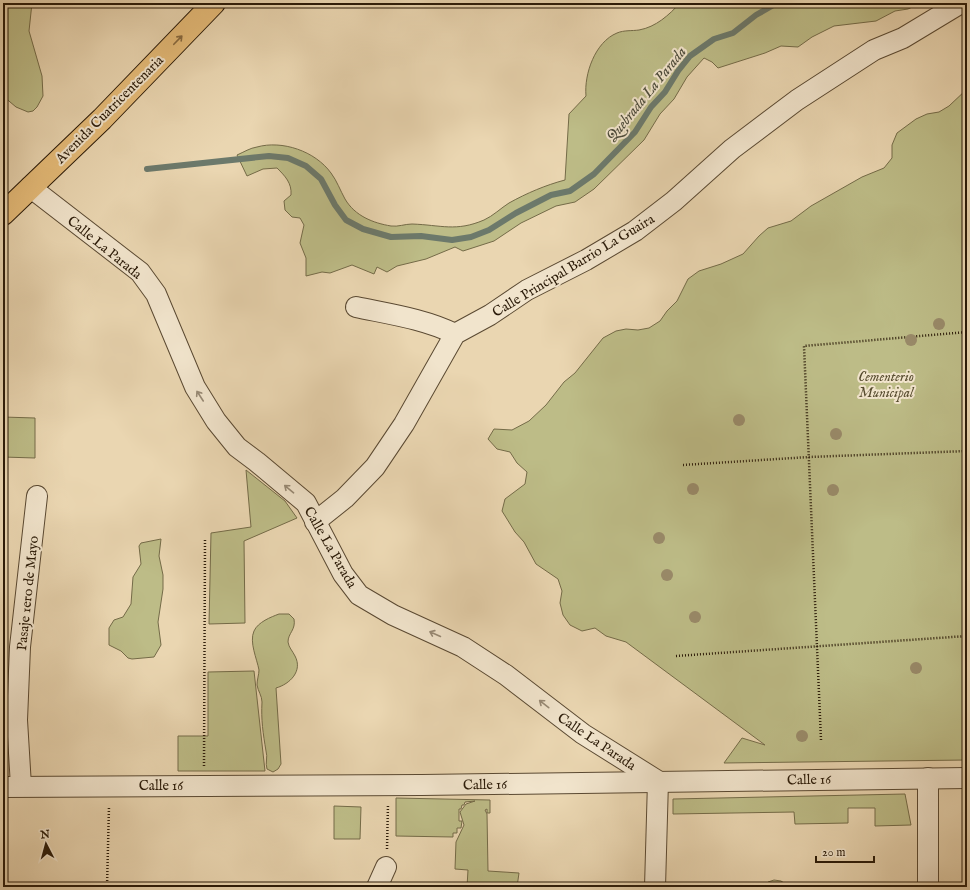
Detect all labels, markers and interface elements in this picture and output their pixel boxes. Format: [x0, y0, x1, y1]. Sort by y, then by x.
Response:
one-way arrow [173, 35, 183, 45]
water label: Quebrada La Parada [602, 43, 691, 146]
street label: Avenida Cuatricentenaria [51, 51, 168, 168]
street label: Calle Principal Barrio La Guaira [489, 210, 659, 322]
street label: Calle La Parada [63, 212, 146, 284]
park label: Cementerio Municipal [858, 368, 915, 402]
one-way arrow [196, 390, 204, 402]
one-way arrow [284, 484, 295, 493]
street label: Calle La Parada [300, 504, 361, 592]
street label: Pasaje 1ero de Mayo [13, 534, 43, 651]
one-way arrow [430, 630, 442, 637]
one-way arrow [539, 700, 550, 709]
street label: Calle La Parada [554, 709, 640, 775]
street label: Calle 16 [787, 771, 832, 789]
street label: Calle 16 [463, 776, 508, 794]
street label: Calle 16 [139, 777, 184, 795]
north arrow [26, 824, 66, 864]
text: N [39, 828, 51, 843]
scale bar [816, 838, 874, 864]
text: 20 m [822, 845, 845, 860]

